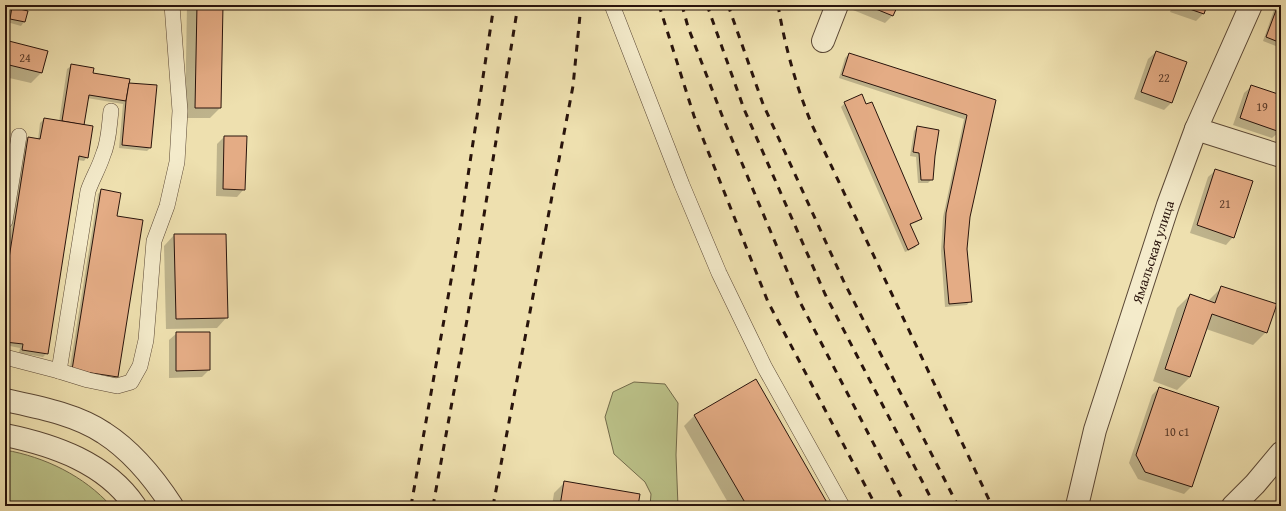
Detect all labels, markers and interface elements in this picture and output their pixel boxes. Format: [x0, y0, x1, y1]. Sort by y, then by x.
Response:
house number: 24 [19, 49, 31, 66]
house number: 22 [1158, 69, 1170, 86]
house number: 19 [1256, 98, 1268, 115]
house number: 21 [1219, 195, 1231, 212]
street label: Ямальская улица [1127, 198, 1179, 307]
house number: 10 с1 [1164, 423, 1190, 440]

